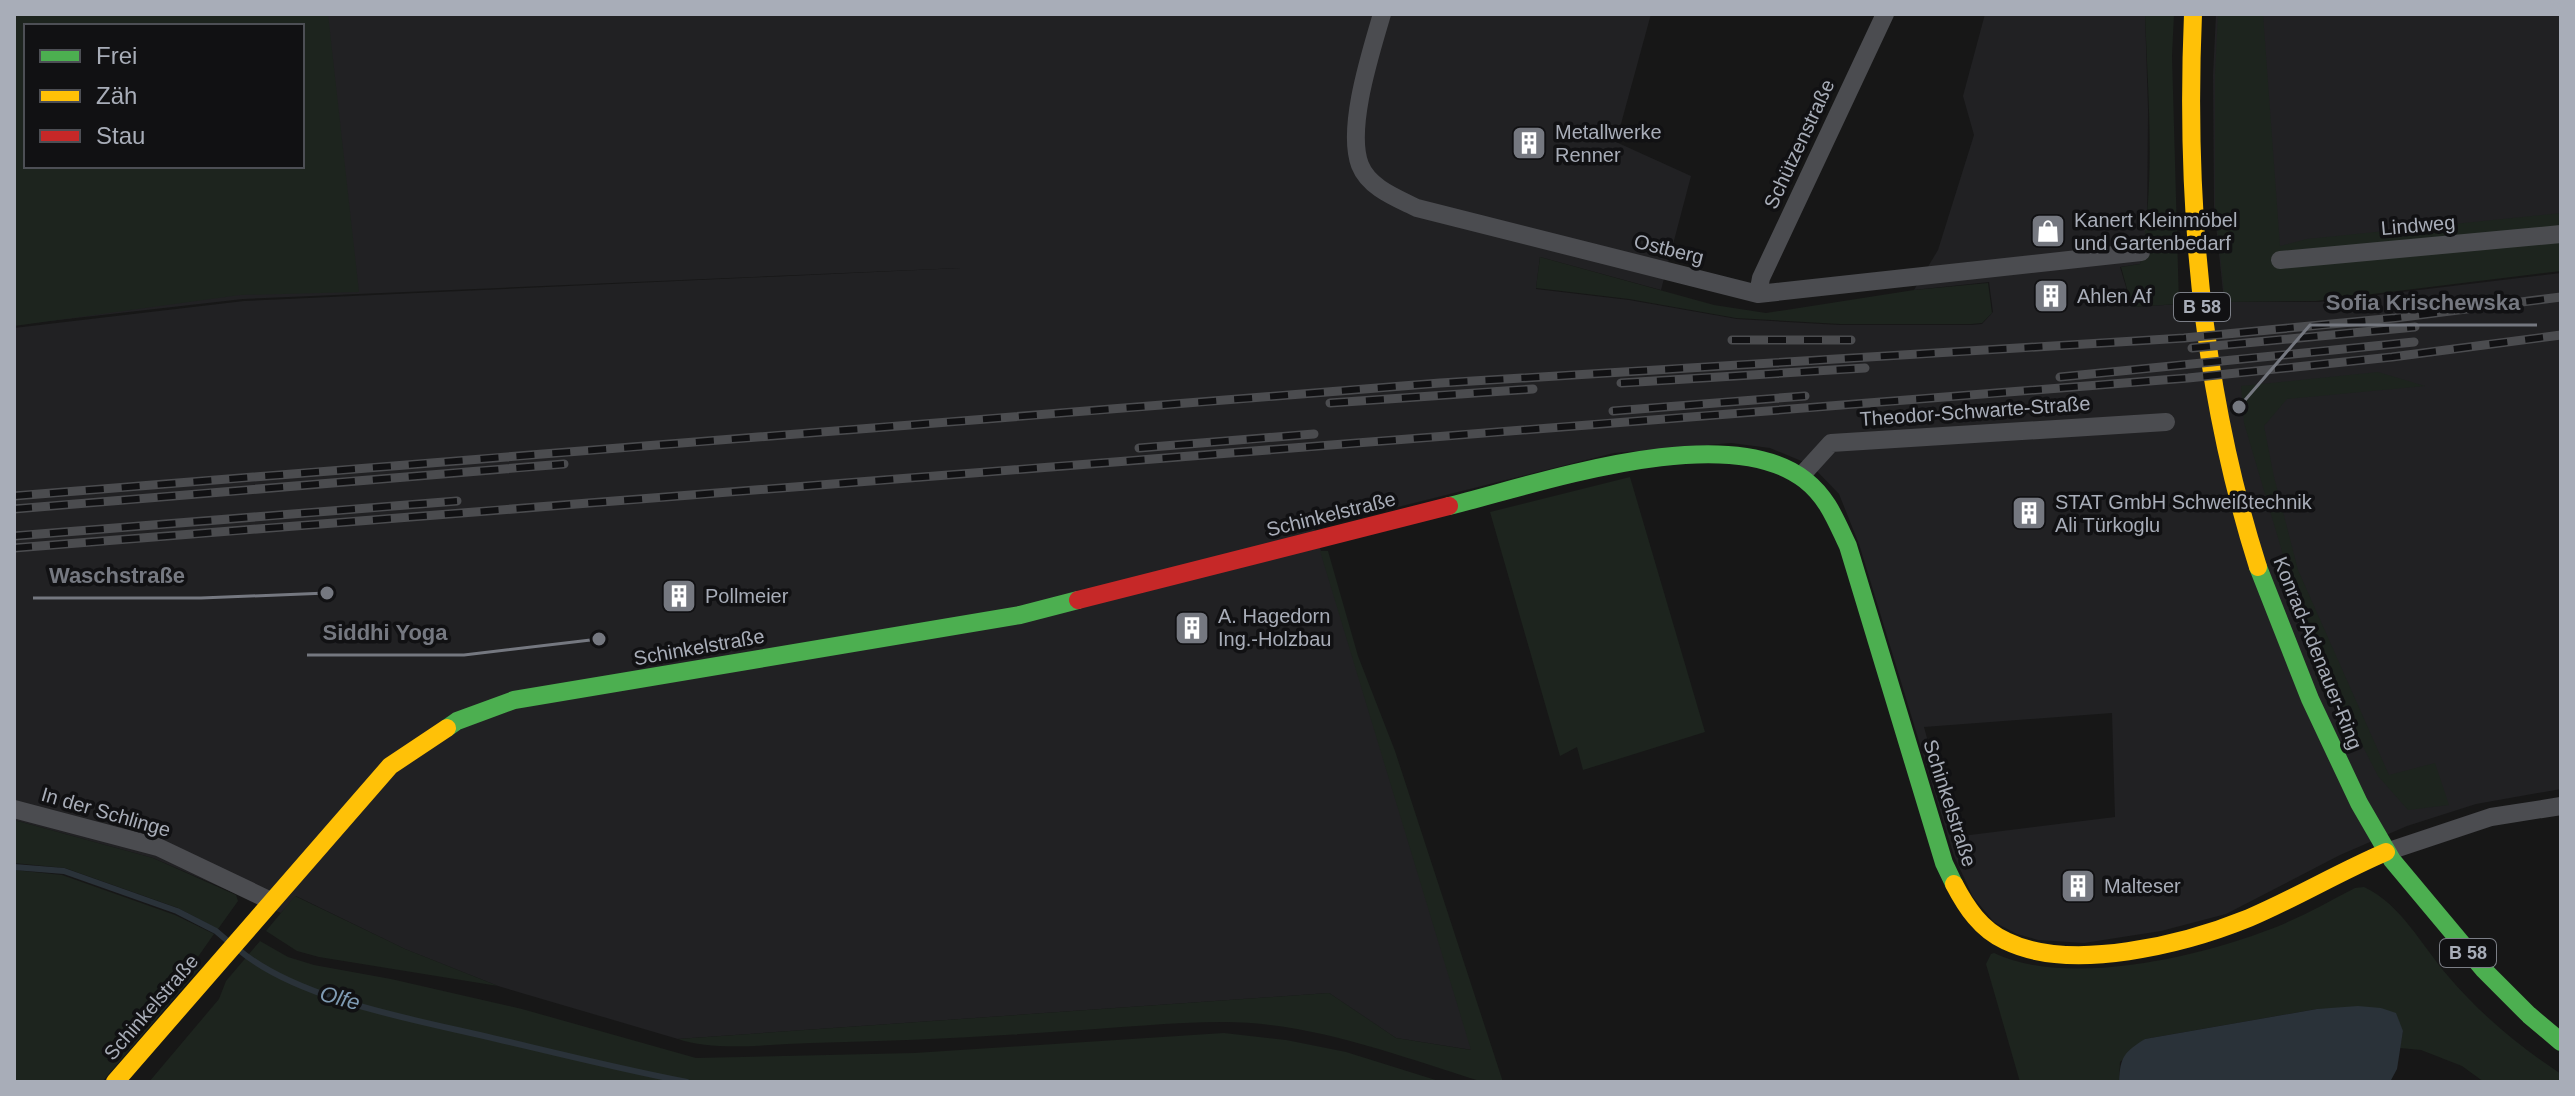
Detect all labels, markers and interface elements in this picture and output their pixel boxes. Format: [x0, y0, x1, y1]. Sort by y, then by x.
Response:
legend [24, 24, 304, 168]
text: Frei [96, 42, 137, 69]
street label: Schützenstraße [1759, 76, 1839, 212]
text: Zäh [96, 82, 137, 109]
place label: Metallwerke Renner [1555, 121, 1662, 166]
text: Stau [96, 122, 145, 149]
building icon: Metallwerke Renner [1510, 124, 1548, 162]
place label: Kanert Kleinmöbel und Gartenbedarf [2074, 209, 2237, 254]
street label: Lindweg [2380, 211, 2456, 239]
shop icon: Kanert Kleinmöbel und Gartenbedarf [2029, 212, 2067, 250]
street label: Ostberg [1632, 230, 1706, 268]
building icon: Ahlen Af [2032, 277, 2070, 315]
callout: Sofia Krischewska [2310, 279, 2537, 325]
place label: Ahlen Af [2077, 285, 2152, 307]
text: Sofia Krischewska [2326, 290, 2521, 315]
road number: B 58 [2174, 293, 2230, 321]
street label: Theodor-Schwarte-Straße [1859, 392, 2091, 430]
street label: Schinkelstraße [1264, 487, 1398, 541]
place label: STAT GmbH Schweißtechnik Ali Türkoglu [2055, 491, 2313, 536]
building icon: STAT GmbH Schweißtechnik Ali Türkoglu [2010, 494, 2048, 532]
callout: Waschstraße [33, 552, 201, 598]
street label: Konrad-Adenauer-Ring [2269, 554, 2367, 752]
text: Waschstraße [49, 563, 185, 588]
building icon: Pollmeier [660, 577, 698, 615]
place label: Pollmeier [705, 585, 789, 607]
place label: A. Hagedorn Ing.-Holzbau [1218, 605, 1331, 650]
callout: Siddhi Yoga [307, 609, 464, 655]
building icon: A. Hagedorn Ing.-Holzbau [1173, 609, 1211, 647]
text: Siddhi Yoga [322, 620, 448, 645]
street label: Schinkelstraße [632, 625, 766, 669]
street label: Schinkelstraße [1919, 737, 1981, 869]
street label: In der Schlinge [39, 783, 173, 841]
building icon: Malteser [2059, 867, 2097, 905]
place label: Malteser [2104, 875, 2181, 897]
road number: B 58 [2440, 939, 2496, 967]
street label: Schinkelstraße [99, 950, 203, 1064]
water label: Olfe [317, 981, 363, 1015]

